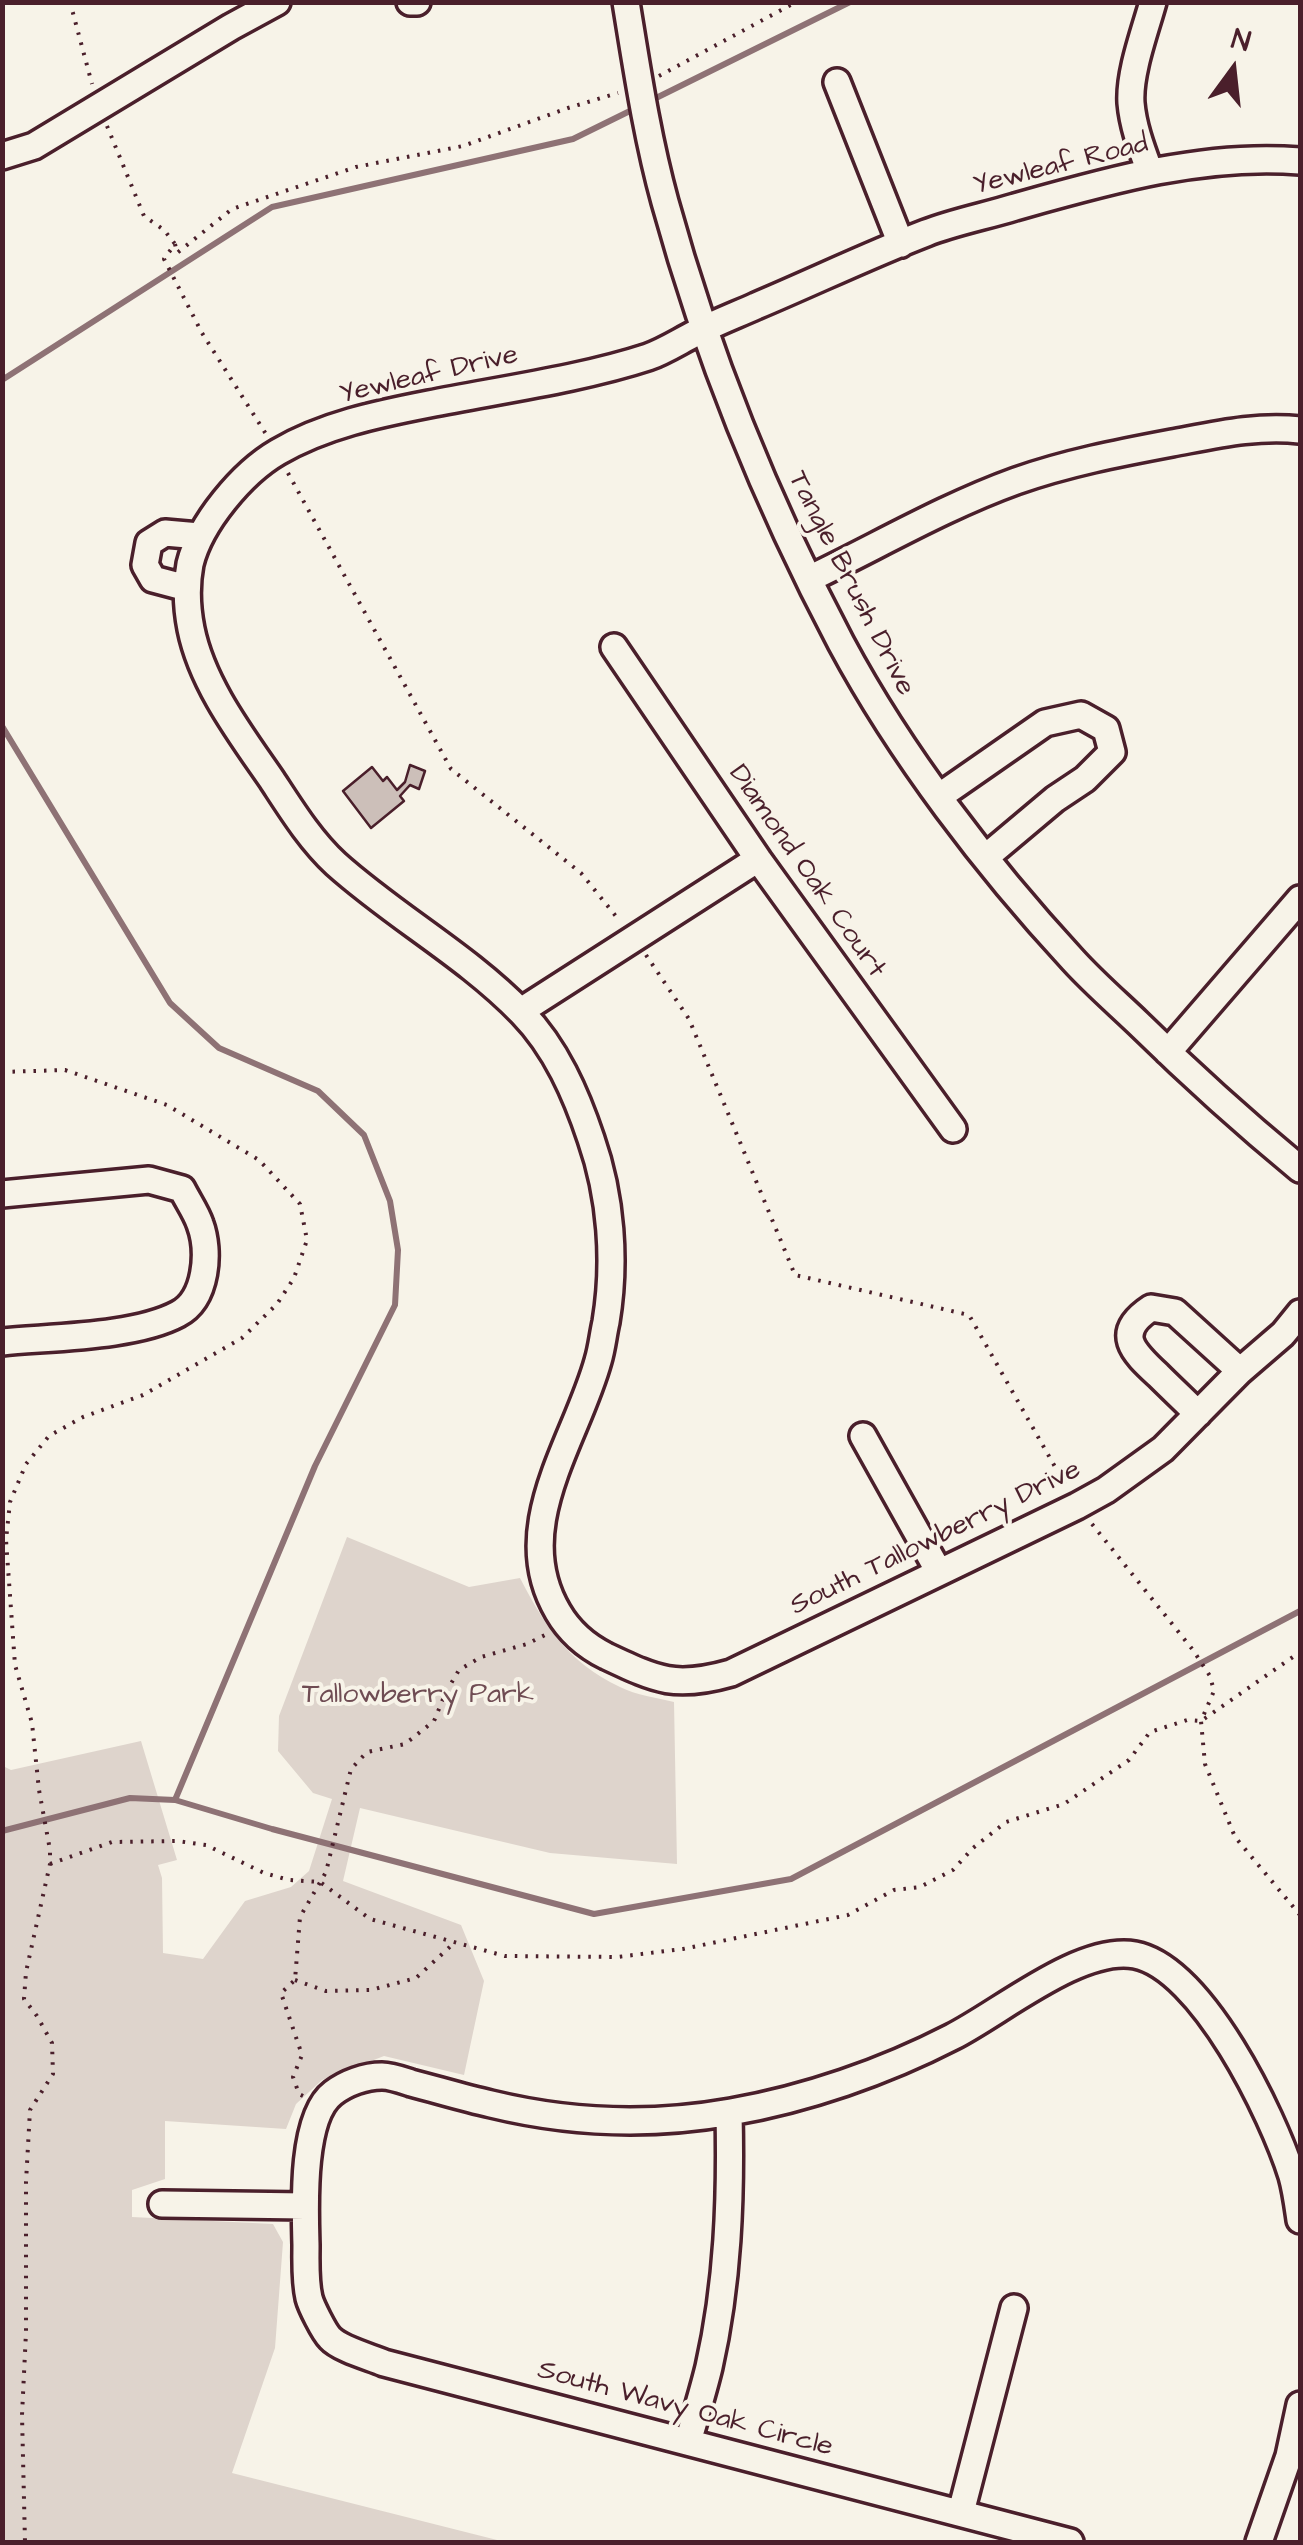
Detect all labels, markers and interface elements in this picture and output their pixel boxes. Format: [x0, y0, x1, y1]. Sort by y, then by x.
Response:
text: N [1227, 19, 1254, 62]
north arrow [1183, 20, 1283, 120]
street label: Yewleaf Road [970, 128, 1152, 204]
street label: Yewleaf Drive [337, 339, 521, 413]
street label: Tangle Brush Drive [779, 466, 921, 702]
street label: Diamond Oak Court [720, 759, 892, 985]
street label: South Tallowberry Drive [785, 1454, 1087, 1624]
park label: Tallowberry Park [302, 1679, 534, 1713]
street label: South Wavy Oak Circle [534, 2354, 836, 2466]

